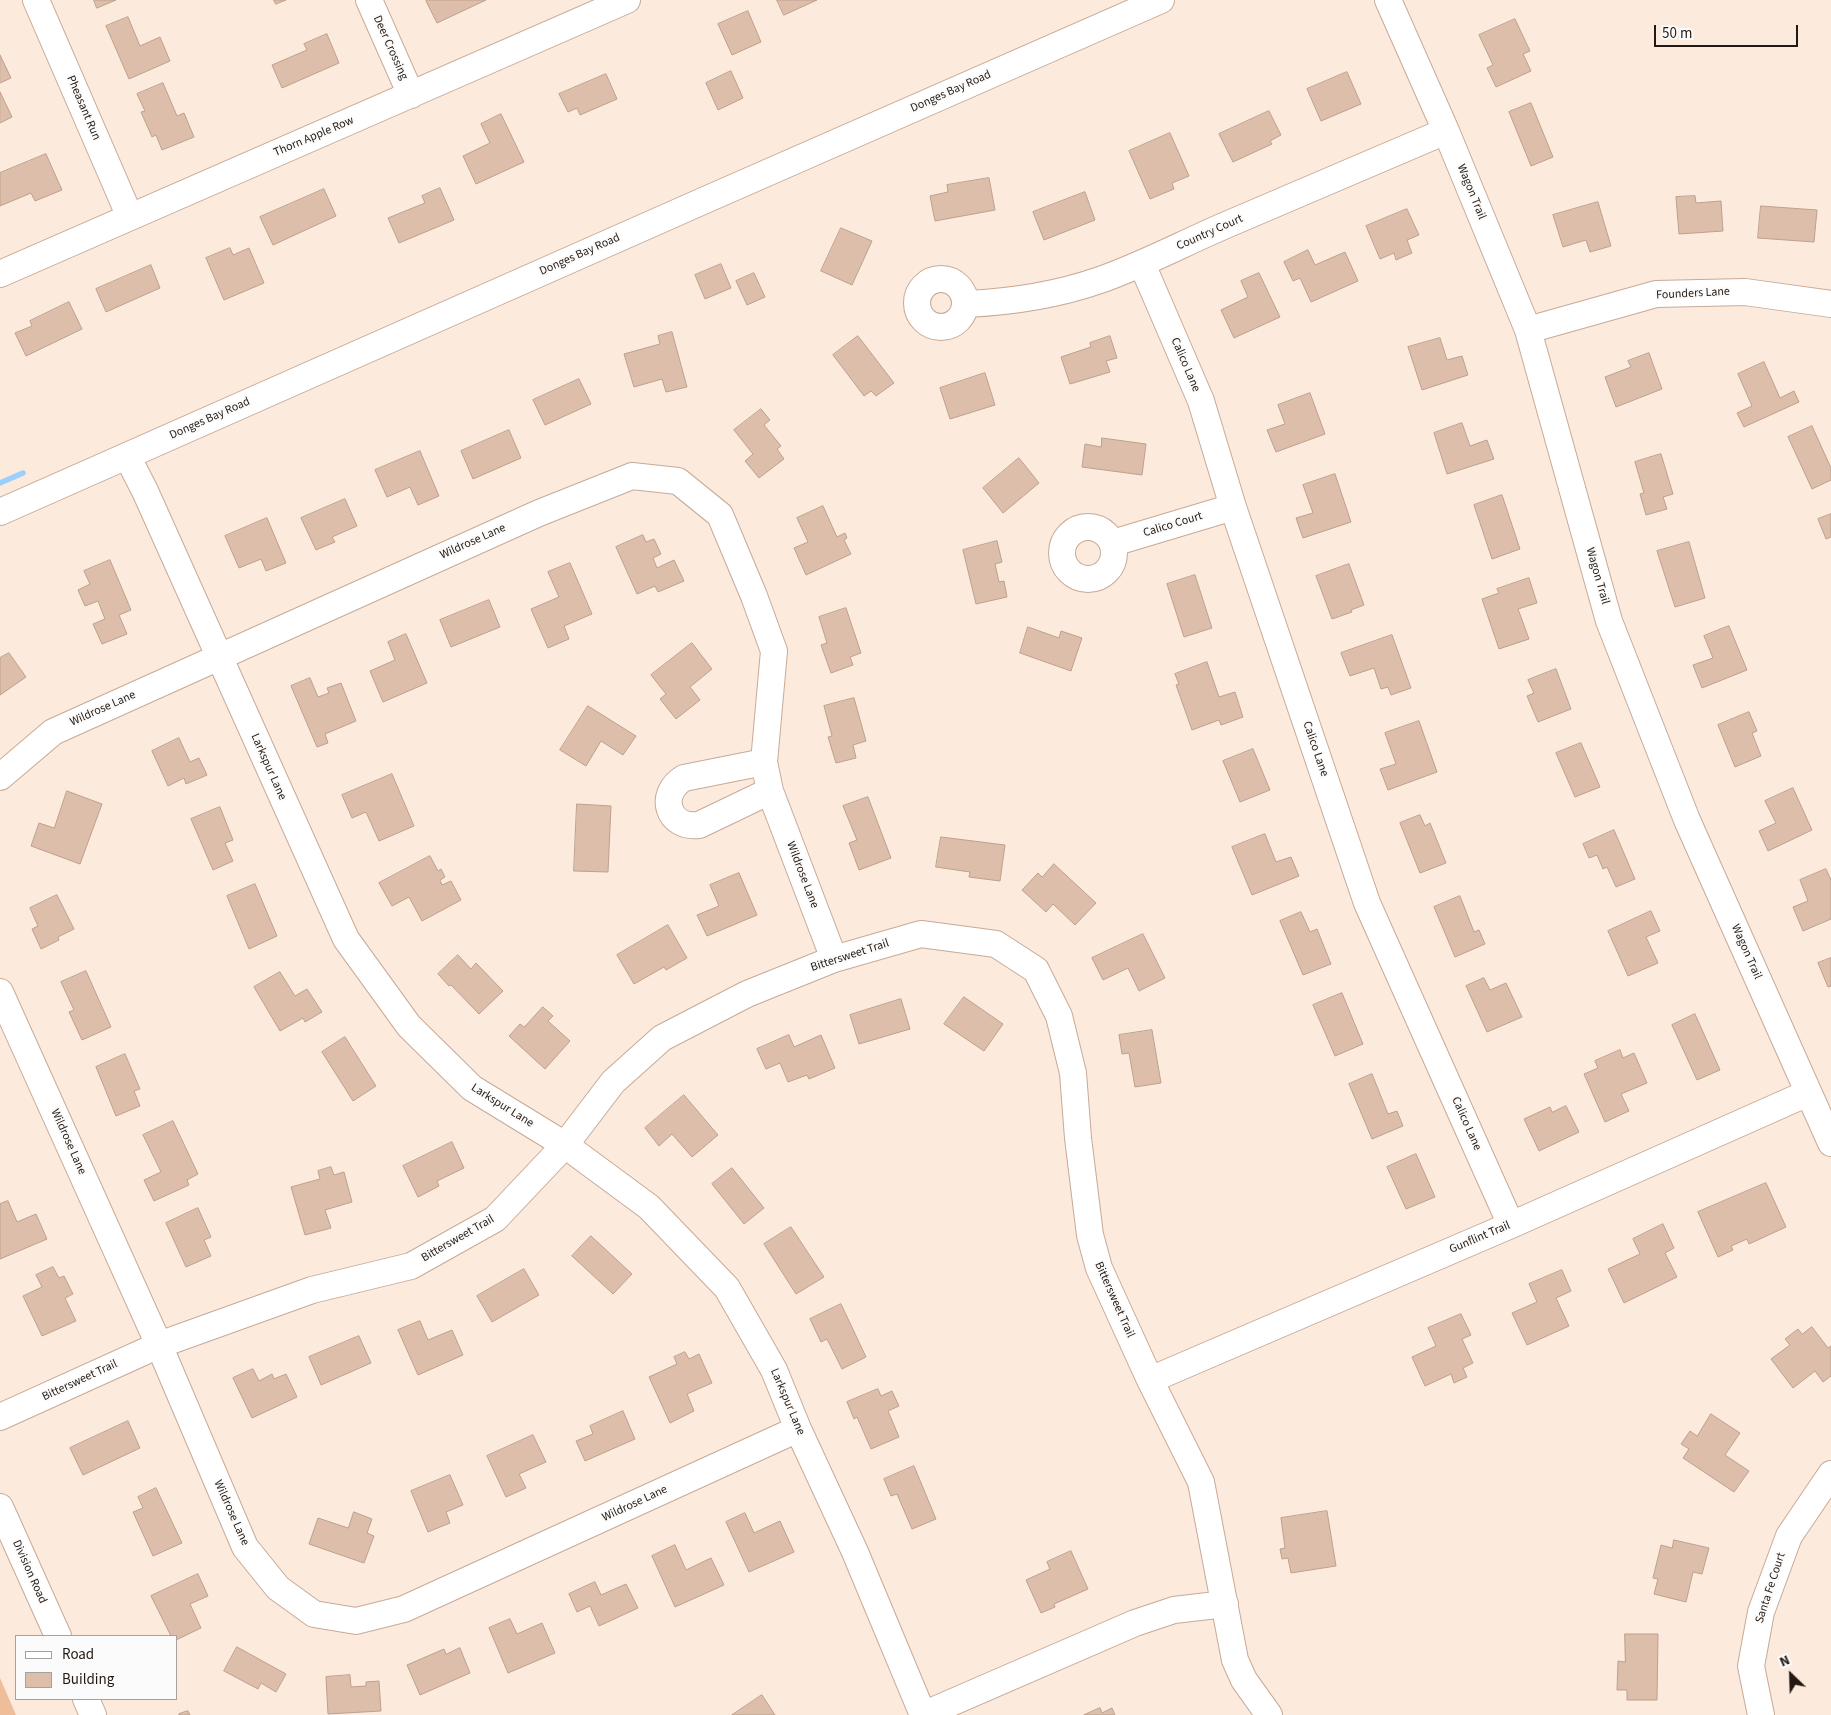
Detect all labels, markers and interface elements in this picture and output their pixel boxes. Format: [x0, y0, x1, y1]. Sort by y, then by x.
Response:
street label: Deer Crossing [369, 14, 411, 82]
scale bar [1656, 15, 1800, 47]
text: 50 m [1662, 23, 1692, 44]
street label: Donges Bay Road [909, 68, 993, 116]
street label: Pheasant Run [63, 73, 103, 143]
street label: Thorn Apple Row [272, 114, 356, 160]
street label: Wagon Trail [1453, 162, 1489, 222]
street label: Country Court [1175, 212, 1245, 254]
street label: Donges Bay Road [538, 231, 622, 279]
street label: Founders Lane [1656, 285, 1730, 303]
street label: Calico Lane [1167, 336, 1203, 394]
street label: Donges Bay Road [168, 395, 252, 443]
street label: Calico Court [1142, 509, 1204, 541]
street label: Wildrose Lane [438, 521, 508, 563]
street label: Wagon Trail [1582, 546, 1612, 606]
street label: Wildrose Lane [68, 688, 138, 730]
street label: Calico Lane [1299, 720, 1331, 778]
street label: Larkspur Lane [247, 732, 289, 802]
street label: Wildrose Lane [783, 840, 821, 910]
street label: Wagon Trail [1728, 922, 1764, 982]
street label: Bittersweet Trail [809, 937, 891, 975]
street label: Larkspur Lane [468, 1081, 536, 1131]
street label: Calico Lane [1448, 1095, 1484, 1153]
street label: Wildrose Lane [47, 1107, 89, 1177]
street label: Bittersweet Trail [419, 1212, 497, 1266]
street label: Gunflint Trail [1447, 1219, 1513, 1257]
street label: Bittersweet Trail [1091, 1260, 1137, 1340]
street label: Bittersweet Trail [40, 1357, 120, 1405]
street label: Larkspur Lane [766, 1366, 808, 1438]
street label: Wildrose Lane [210, 1478, 252, 1548]
street label: Wildrose Lane [600, 1483, 670, 1525]
street label: Division Road [9, 1538, 49, 1606]
street label: Santa Fe Court [1753, 1551, 1789, 1625]
legend [15, 1635, 178, 1700]
text: Road [62, 1644, 94, 1665]
north arrow [1766, 1650, 1816, 1700]
text: N [1777, 1650, 1793, 1672]
text: Building [62, 1669, 114, 1690]

